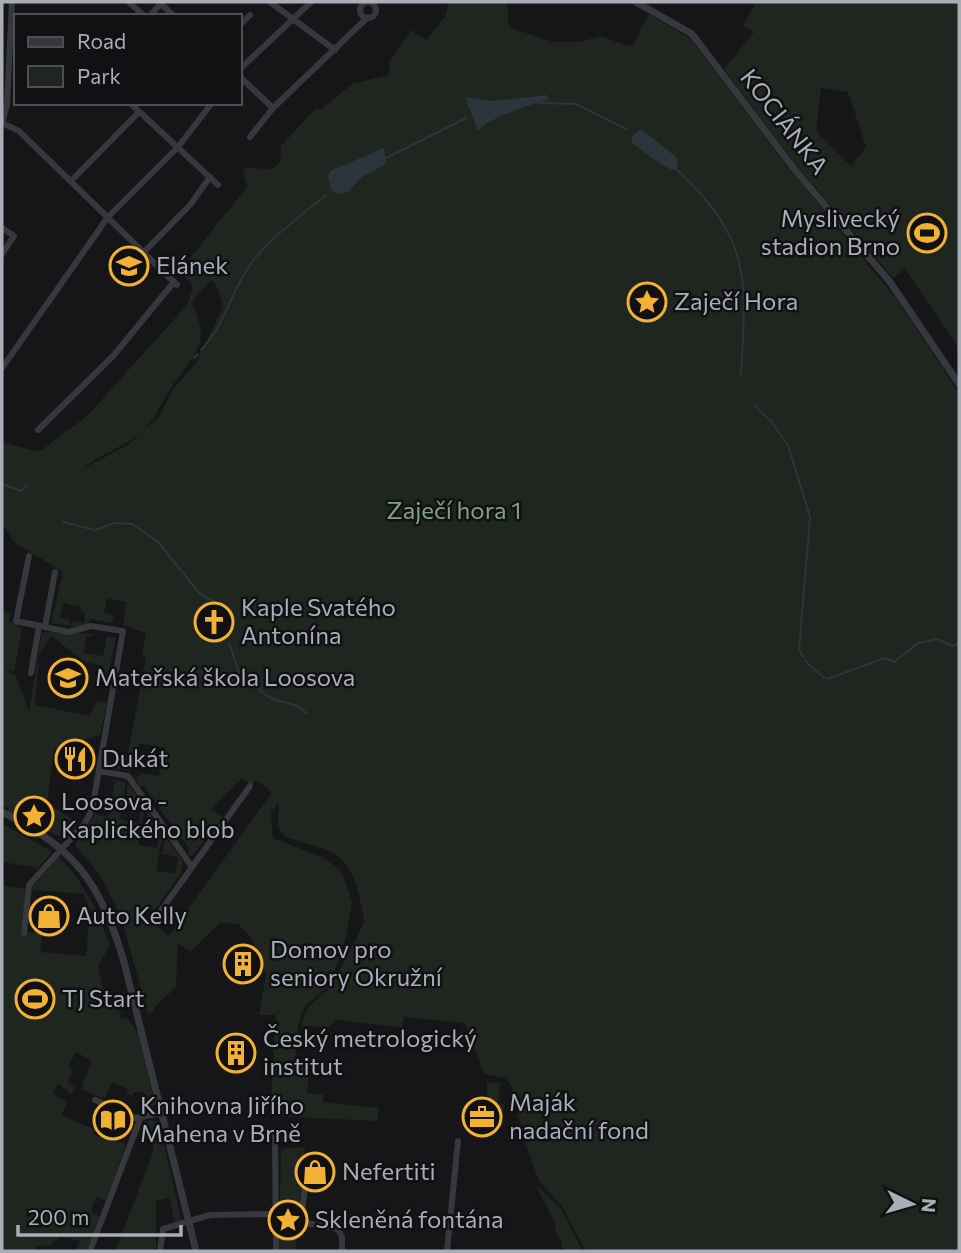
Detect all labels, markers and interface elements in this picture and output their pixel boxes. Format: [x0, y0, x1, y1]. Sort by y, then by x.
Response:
legend [14, 14, 242, 105]
text: Road [77, 28, 126, 53]
text: Park [77, 63, 121, 88]
street label: KOCIÁNKA [735, 63, 835, 179]
place label: Myslivecký stadion Brno [761, 203, 900, 260]
sports icon: Myslivecký stadion Brno [906, 212, 948, 254]
school or university icon: Elánek [108, 245, 150, 287]
place label: Elánek [156, 250, 228, 279]
place icon: Zaječí Hora [626, 281, 668, 323]
place label: Zaječí Hora [674, 286, 798, 315]
park label: Zaječí hora 1 [387, 495, 521, 524]
place label: Kaple Svatého Antonína [241, 592, 396, 649]
church icon: Kaple Svatého Antonína [193, 601, 235, 643]
school or university icon: Mateřská škola Loosova [47, 657, 89, 699]
place label: Mateřská škola Loosova [95, 662, 355, 691]
restaurant icon: Dukát [54, 738, 96, 780]
place label: Dukát [102, 743, 169, 772]
place label: Loosova - Kaplického blob [61, 786, 235, 843]
place icon: Loosova - Kaplického blob [13, 795, 55, 837]
shop icon: Auto Kelly [28, 895, 70, 937]
place label: Auto Kelly [76, 900, 187, 929]
place label: Domov pro seniory Okružní [270, 934, 443, 991]
building icon: Domov pro seniory Okružní [222, 943, 264, 985]
sports icon: TJ Start [14, 978, 56, 1020]
place label: TJ Start [62, 983, 145, 1012]
place label: Český metrologický institut [263, 1023, 477, 1080]
building icon: Český metrologický institut [215, 1032, 257, 1074]
place label: Maják nadační fond [509, 1087, 649, 1144]
place label: Knihovna Jiřího Mahena v Brně [140, 1090, 304, 1147]
office icon: Maják nadační fond [461, 1096, 503, 1138]
library icon: Knihovna Jiřího Mahena v Brně [92, 1099, 134, 1141]
shop icon: Nefertiti [294, 1151, 336, 1193]
place label: Nefertiti [342, 1156, 436, 1185]
north arrow [877, 1169, 947, 1239]
scale bar [18, 1194, 180, 1238]
text: N [917, 1197, 942, 1214]
place icon: Skleněná fontána [267, 1199, 309, 1241]
text: 200 m [28, 1204, 89, 1229]
place label: Skleněná fontána [315, 1204, 504, 1233]

